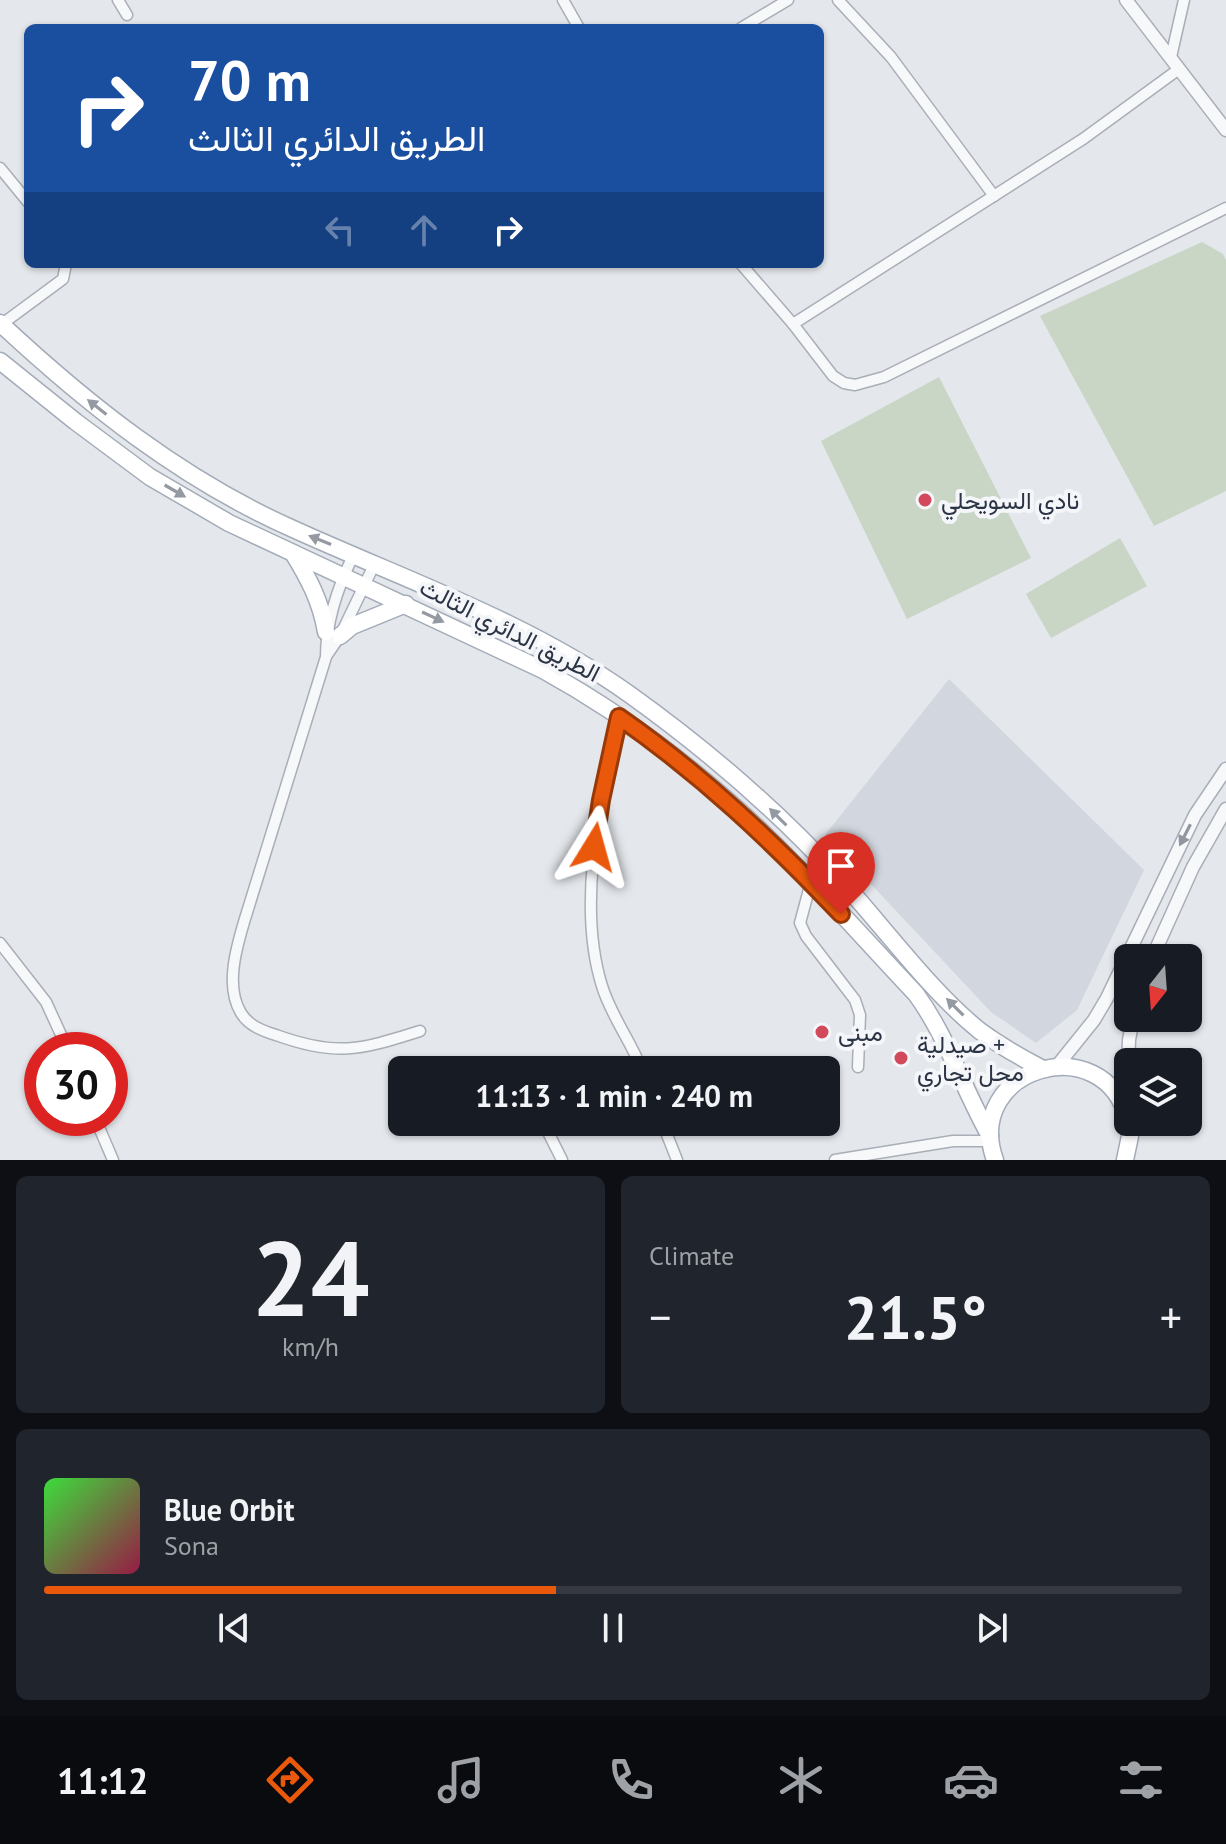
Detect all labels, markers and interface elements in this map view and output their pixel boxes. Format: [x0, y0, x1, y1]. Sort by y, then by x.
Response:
text: 70 m [188, 44, 311, 116]
icon: right [56, 56, 160, 160]
text: الطريق الدائري الثالث [188, 114, 485, 161]
icon: left [318, 208, 362, 252]
icon: ahead [402, 208, 446, 252]
icon: right [486, 208, 530, 252]
one-way arrow [87, 399, 107, 416]
one-way arrow [164, 484, 186, 498]
place label: نادي السويحلي [941, 485, 1079, 520]
marker: نادي السويحلي [916, 491, 934, 509]
one-way arrow [308, 533, 332, 546]
street label: الطريق الدائري الثالث [413, 571, 605, 692]
one-way arrow [422, 610, 445, 624]
position arrow [552, 805, 636, 889]
one-way arrow [769, 808, 788, 827]
one-way arrow [1178, 823, 1192, 846]
pin [807, 832, 875, 914]
icon: arrive [819, 844, 863, 888]
north arrow [1114, 944, 1202, 1032]
map controls [1114, 944, 1202, 1136]
one-way arrow [946, 998, 965, 1017]
place label: مبنى [838, 1017, 883, 1048]
marker: مبنى [813, 1023, 831, 1041]
place label: صيدلية + محل تجاري [917, 1029, 1024, 1092]
speed limit sign: 30 [24, 1032, 128, 1136]
button: layers [1114, 1048, 1202, 1136]
marker: صيدلية + محل تجاري [892, 1049, 910, 1067]
text: 11:13 · 1 min · 240 m [475, 1076, 753, 1115]
text: 24 [252, 1210, 369, 1345]
text: Climate [649, 1239, 734, 1272]
text: 21.5° [844, 1278, 987, 1356]
text: − [649, 1288, 671, 1345]
text: + [1160, 1288, 1182, 1345]
text: km/h [282, 1330, 339, 1363]
text: Blue Orbit [164, 1490, 294, 1529]
text: Sona [164, 1529, 219, 1562]
icon: previous [212, 1606, 256, 1650]
icon: pause [591, 1606, 635, 1650]
icon: next [970, 1606, 1014, 1650]
icon: directions [262, 1752, 318, 1808]
icon: music [433, 1752, 489, 1808]
icon: phone [603, 1752, 659, 1808]
icon: climate [773, 1752, 829, 1808]
icon: car [943, 1752, 999, 1808]
icon: filters [1113, 1752, 1169, 1808]
text: 11:12 [57, 1757, 148, 1804]

